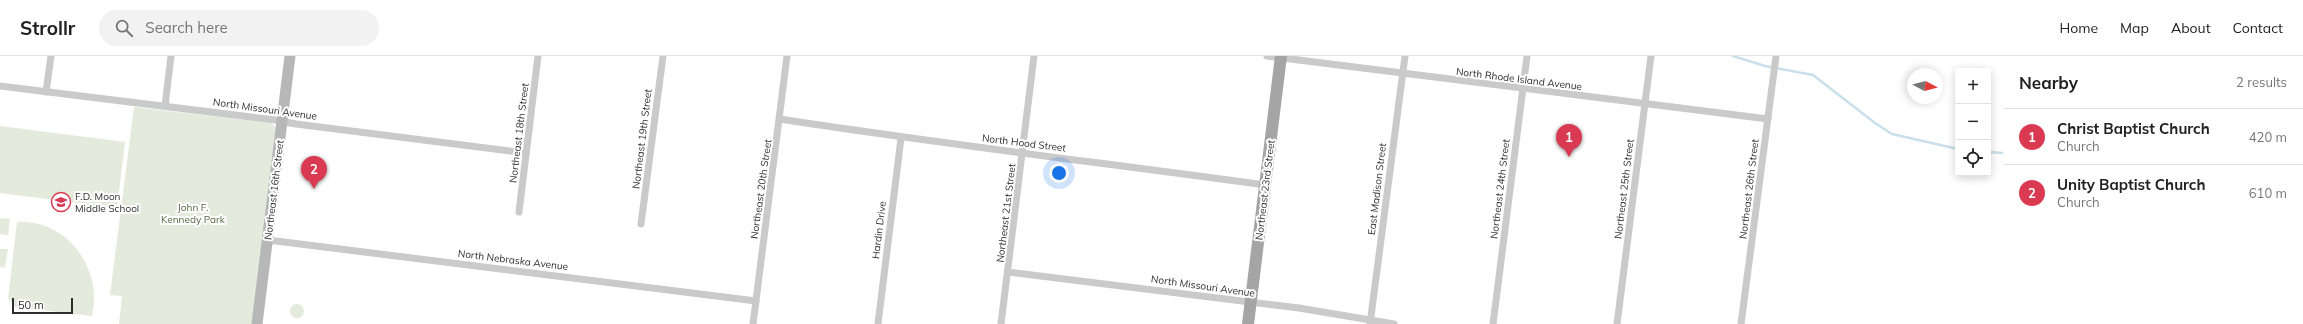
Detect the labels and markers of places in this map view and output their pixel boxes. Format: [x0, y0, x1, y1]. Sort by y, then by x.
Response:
pin: 1 [1556, 124, 1582, 157]
pin: 2 [301, 156, 327, 189]
place label: F.D. Moon Middle School [75, 190, 139, 215]
school or university icon: F.D. Moon Middle School [50, 191, 72, 213]

